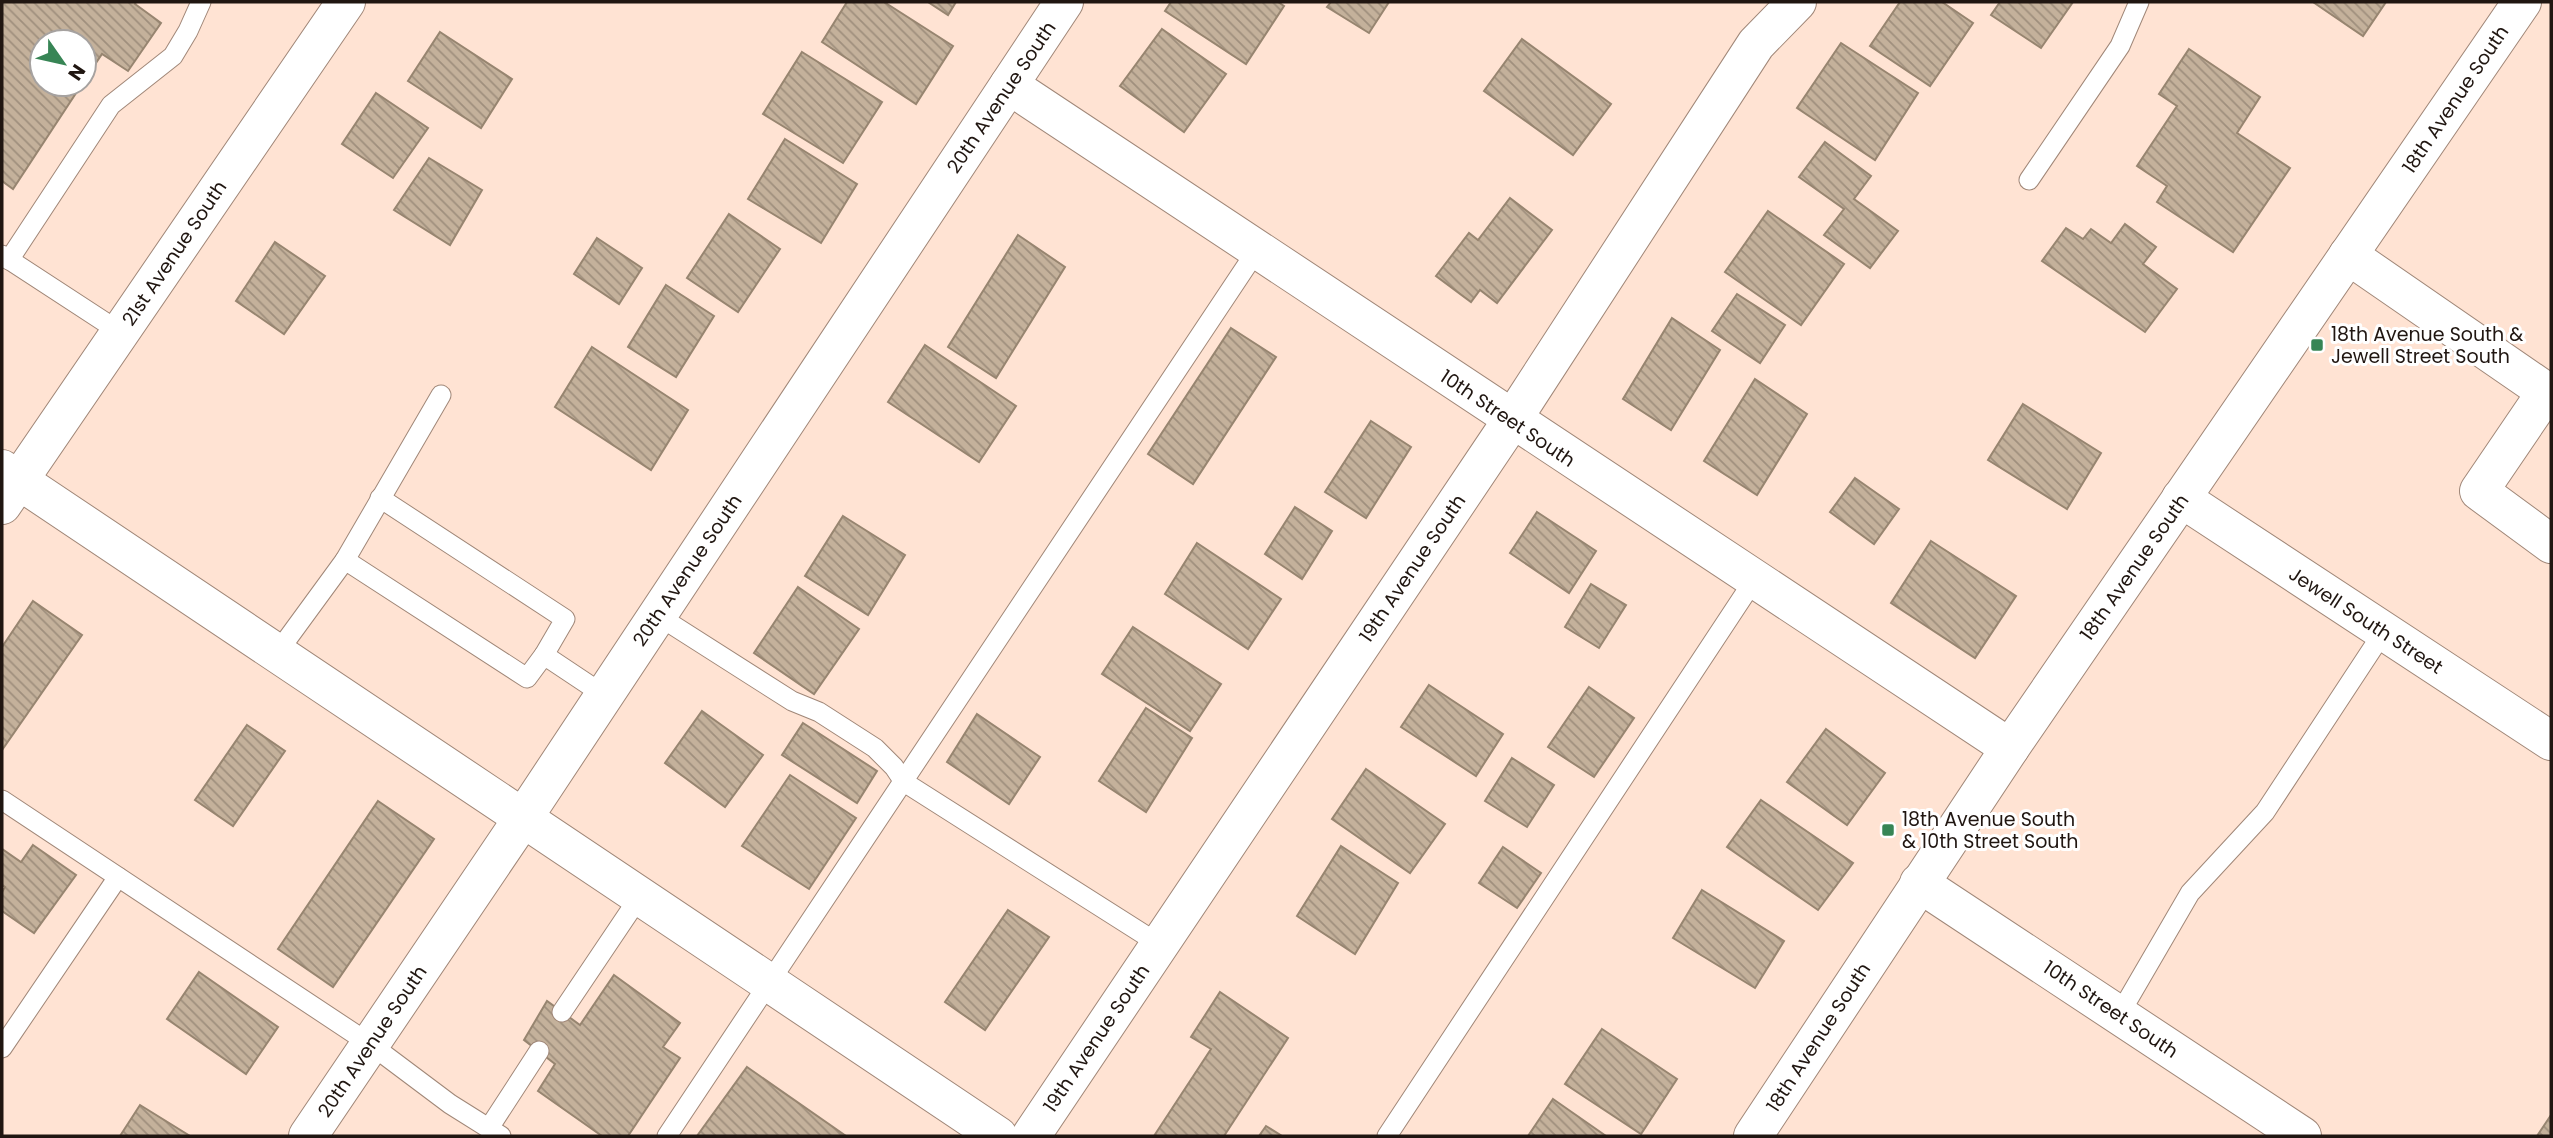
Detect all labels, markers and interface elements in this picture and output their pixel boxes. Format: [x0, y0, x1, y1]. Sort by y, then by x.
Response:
street label: 20th Avenue South [940, 16, 1062, 179]
street label: 18th Avenue South [2396, 20, 2515, 179]
north arrow [28, 28, 98, 98]
text: N [61, 59, 92, 86]
street label: 21st Avenue South [116, 175, 233, 331]
place label: 18th Avenue South & Jewell Street South [2331, 321, 2523, 370]
marker: 18th Avenue South & Jewell Street South [2309, 337, 2325, 353]
street label: 10th Street South [1435, 363, 1581, 474]
street label: 20th Avenue South [626, 489, 748, 652]
street label: 19th Avenue South [1353, 489, 1472, 648]
street label: 18th Avenue South [2074, 489, 2195, 646]
street label: Jewell South Street [2283, 560, 2448, 680]
place label: 18th Avenue South & 10th Street South [1902, 806, 2079, 855]
marker: 18th Avenue South & 10th Street South [1880, 822, 1896, 838]
street label: 10th Street South [2038, 954, 2184, 1065]
street label: 18th Avenue South [1760, 957, 1877, 1117]
street label: 19th Avenue South [1037, 959, 1156, 1118]
street label: 20th Avenue South [311, 960, 433, 1123]

